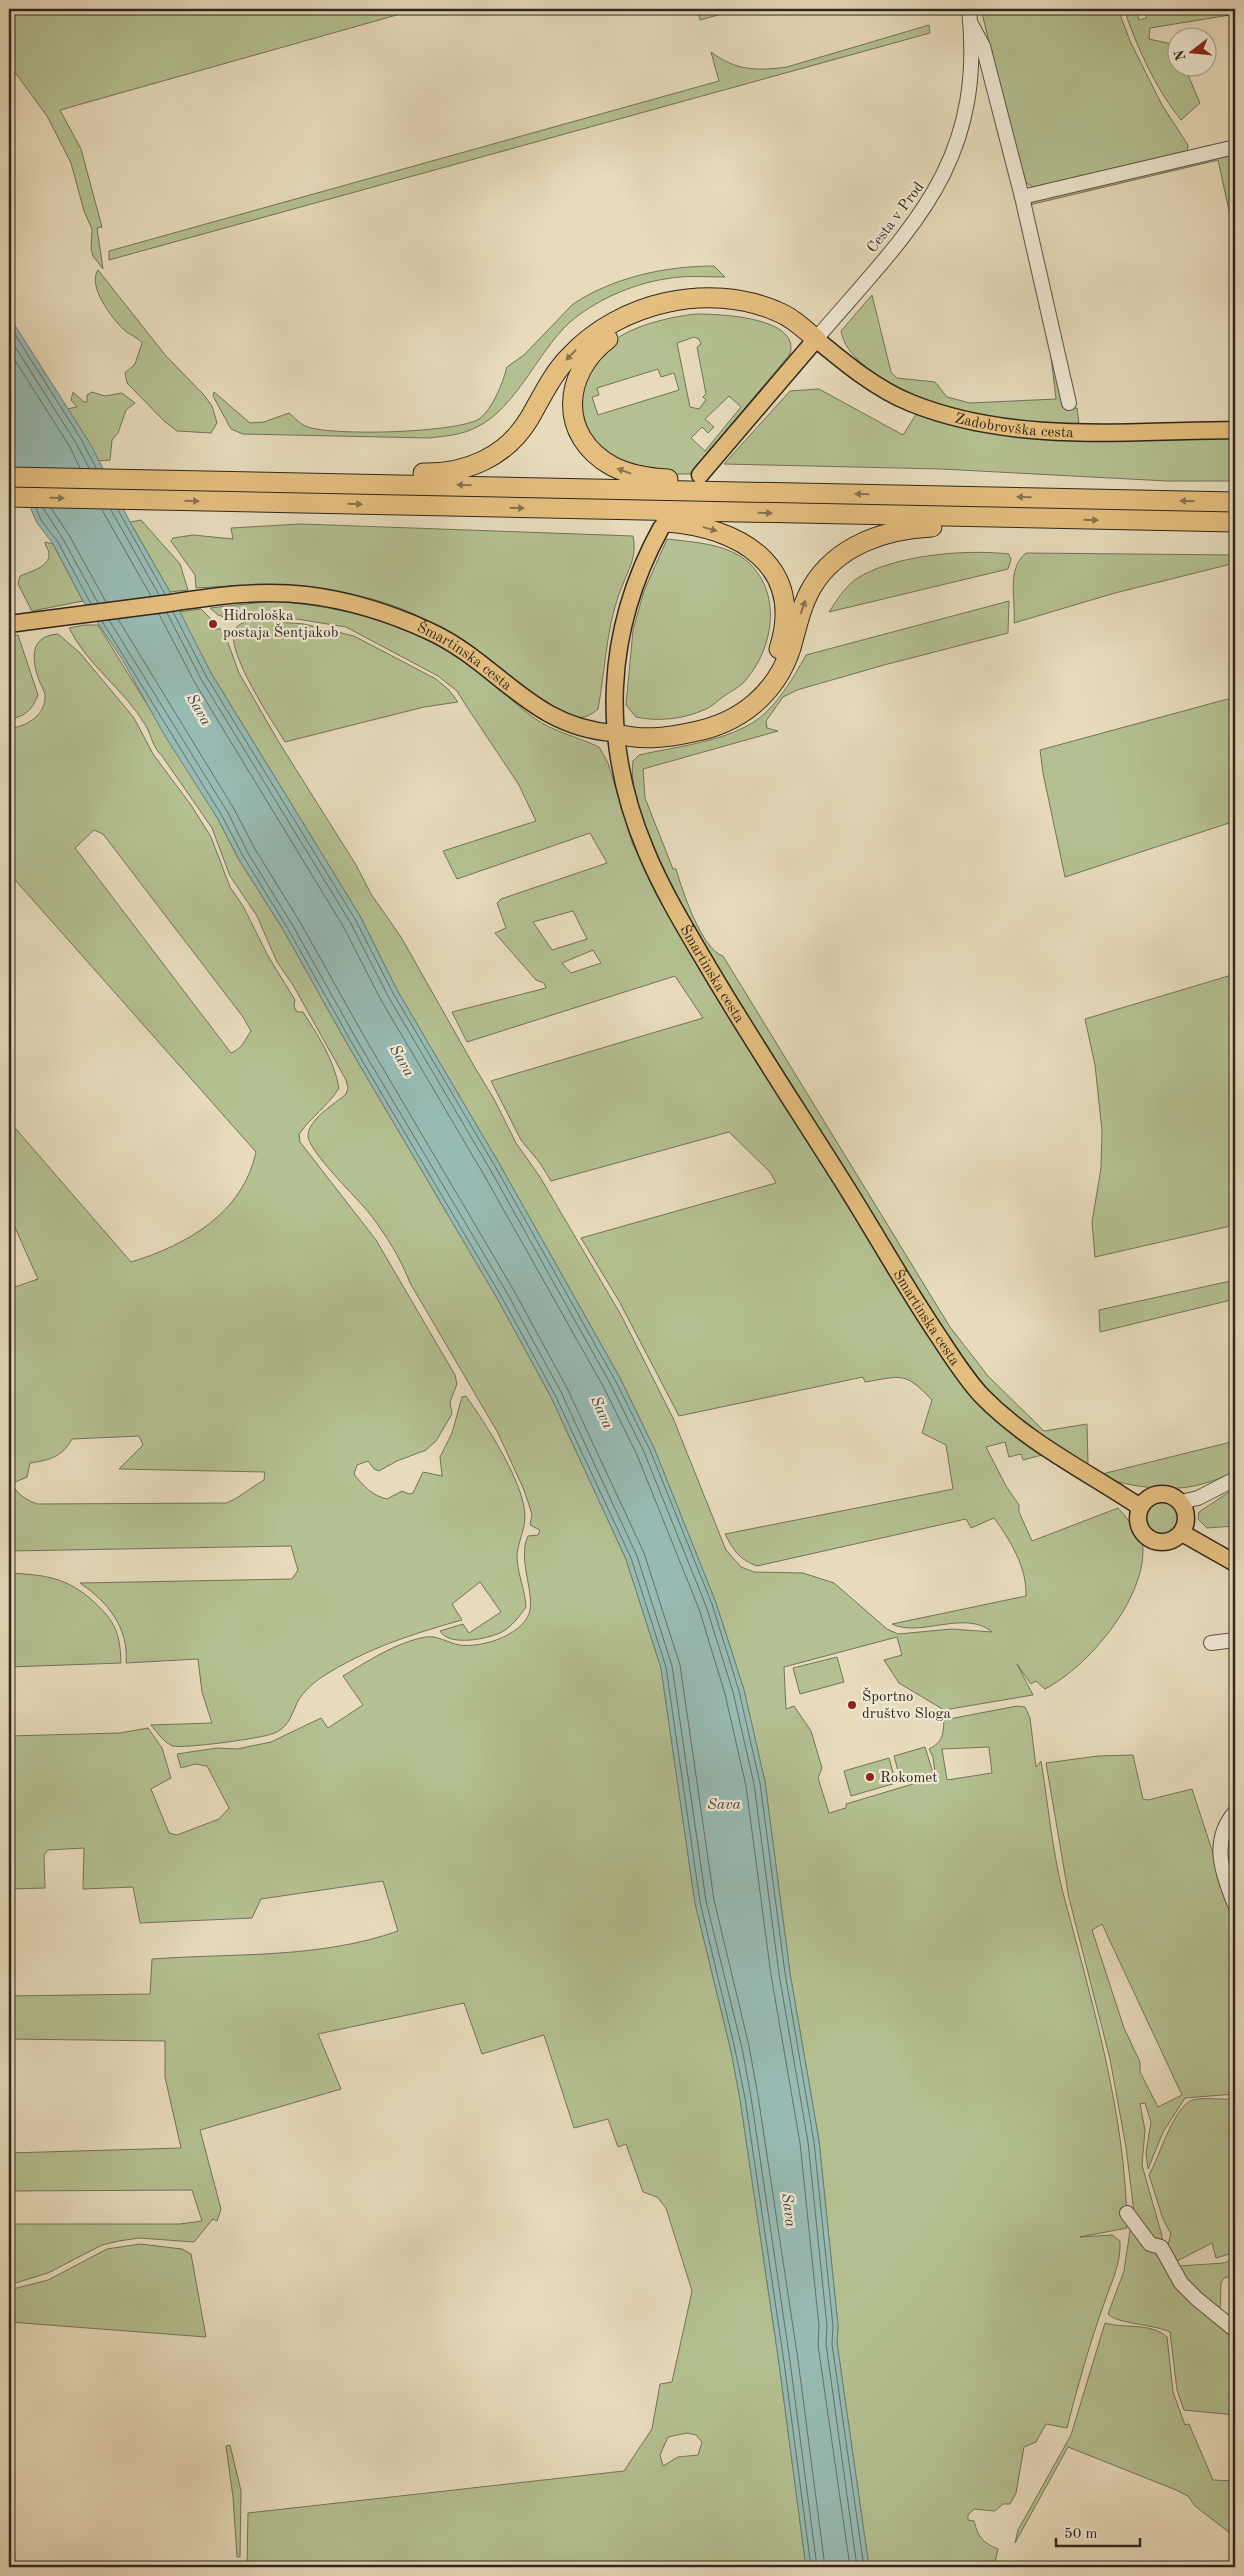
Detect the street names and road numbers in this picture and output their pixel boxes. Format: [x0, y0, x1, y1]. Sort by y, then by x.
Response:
street label: Cesta v Prod [865, 180, 928, 256]
street label: Zadobrovška cesta [953, 412, 1074, 441]
street label: Šmartinska cesta [414, 618, 514, 694]
street label: Šmartinska cesta [676, 922, 747, 1026]
street label: Šmartinska cesta [889, 1266, 962, 1369]

